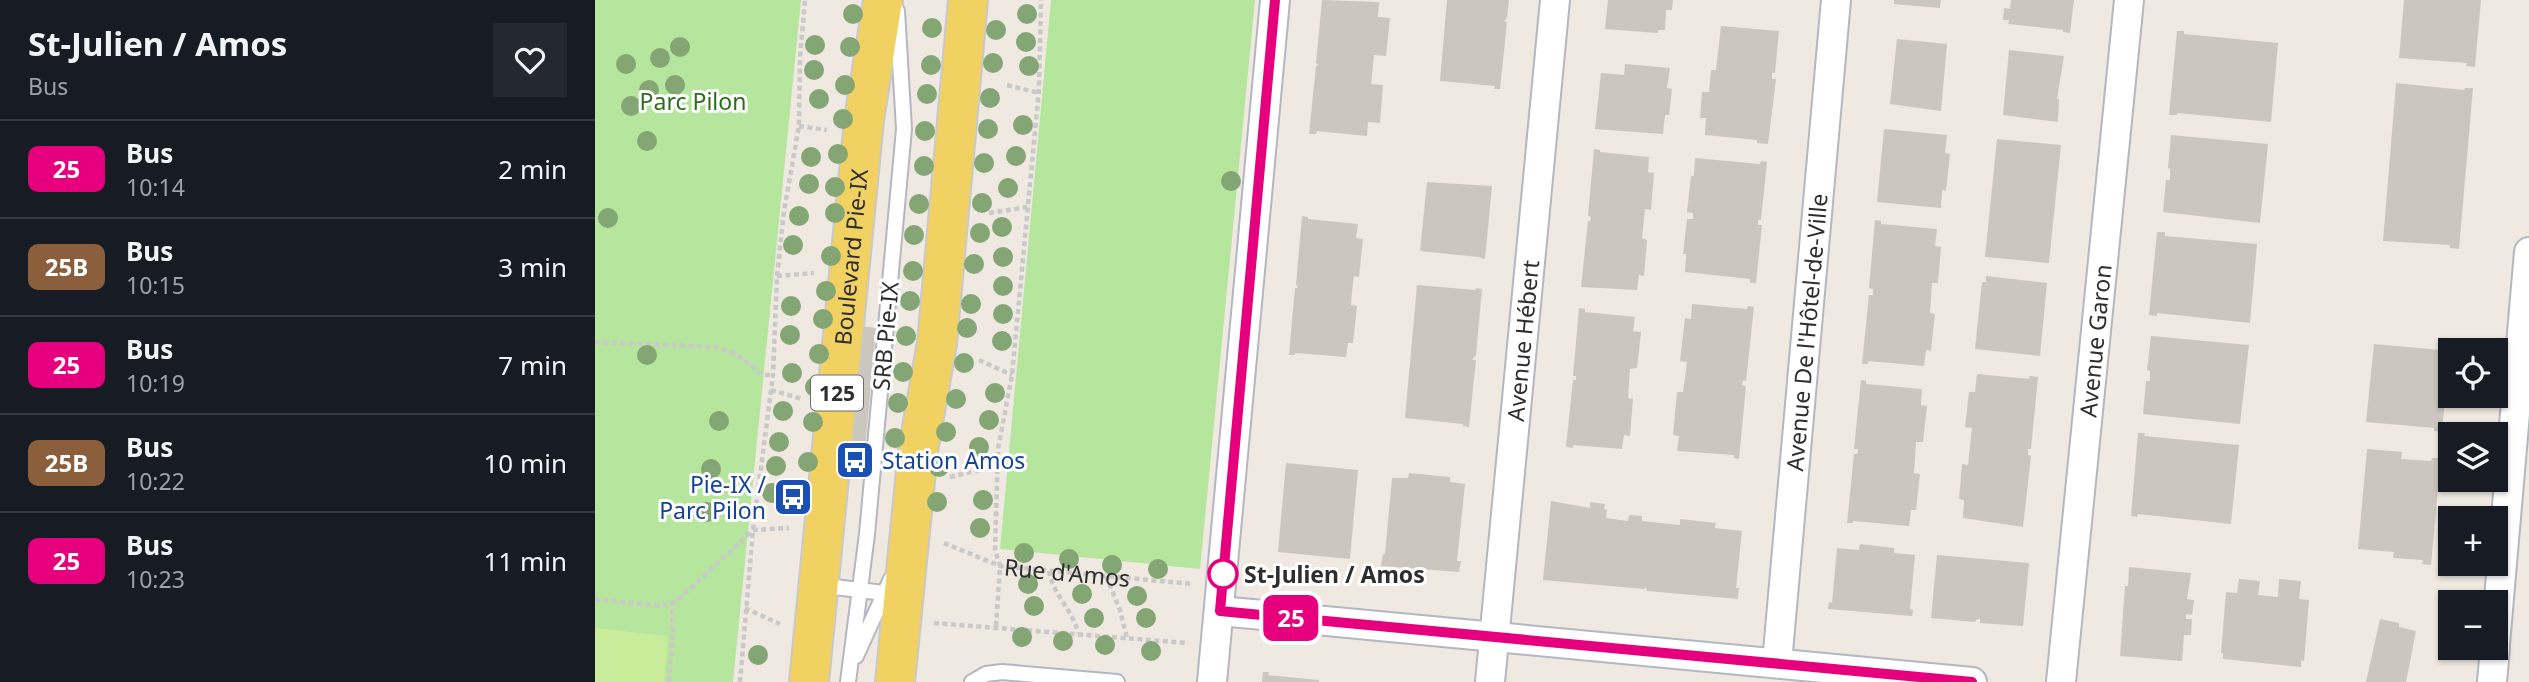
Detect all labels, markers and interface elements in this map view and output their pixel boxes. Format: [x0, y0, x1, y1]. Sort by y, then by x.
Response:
text: St-Julien / Amos [28, 21, 287, 66]
button: heart [493, 23, 567, 97]
text: Bus [28, 70, 68, 102]
park label: Parc Pilon [640, 85, 746, 117]
text: Bus [126, 135, 173, 171]
text: 2 min [498, 151, 567, 187]
text: 25 [53, 152, 80, 185]
street label: Boulevard Pie-IX [826, 167, 875, 347]
text: 10:14 [126, 171, 185, 203]
street label: Avenue De l'Hôtel-de-Ville [1778, 192, 1835, 472]
text: Bus [126, 233, 173, 269]
text: 3 min [498, 249, 567, 285]
text: 25B [45, 250, 88, 283]
street label: Avenue Hébert [1499, 259, 1546, 423]
street label: Avenue Garon [2071, 263, 2119, 419]
text: 10:15 [126, 269, 185, 301]
street label: SRB Pie-IX [864, 280, 906, 392]
text: Bus [126, 331, 173, 367]
map controls [2438, 338, 2508, 660]
button: locate [2438, 338, 2508, 408]
text: 7 min [498, 347, 567, 383]
text: 25 [53, 348, 80, 381]
text: 10:19 [126, 367, 185, 399]
road number: 125 [811, 376, 863, 410]
button: layers [2438, 422, 2508, 492]
text: Bus [126, 429, 173, 465]
bus stop icon: Station Amos [834, 439, 876, 481]
place label: Station Amos [882, 444, 1025, 476]
text: 10 min [483, 445, 567, 481]
text: 25B [45, 446, 88, 479]
text: 10:22 [126, 465, 185, 497]
place label: Pie-IX / Parc Pilon [659, 468, 766, 526]
bus stop icon: Pie-IX / Parc Pilon [772, 476, 814, 518]
button: + [2438, 506, 2508, 576]
text: Bus [126, 527, 173, 563]
text: 11 min [483, 543, 567, 579]
text: 25 [53, 544, 80, 577]
street label: Rue d'Amos [1003, 550, 1132, 594]
place label: St-Julien / Amos [1244, 558, 1425, 590]
marker: St-Julien / Amos [1208, 559, 1238, 589]
text: 10:23 [126, 563, 185, 595]
button: − [2438, 590, 2508, 660]
line badge: 25 [1259, 595, 1323, 641]
text: 25 [1277, 601, 1305, 634]

